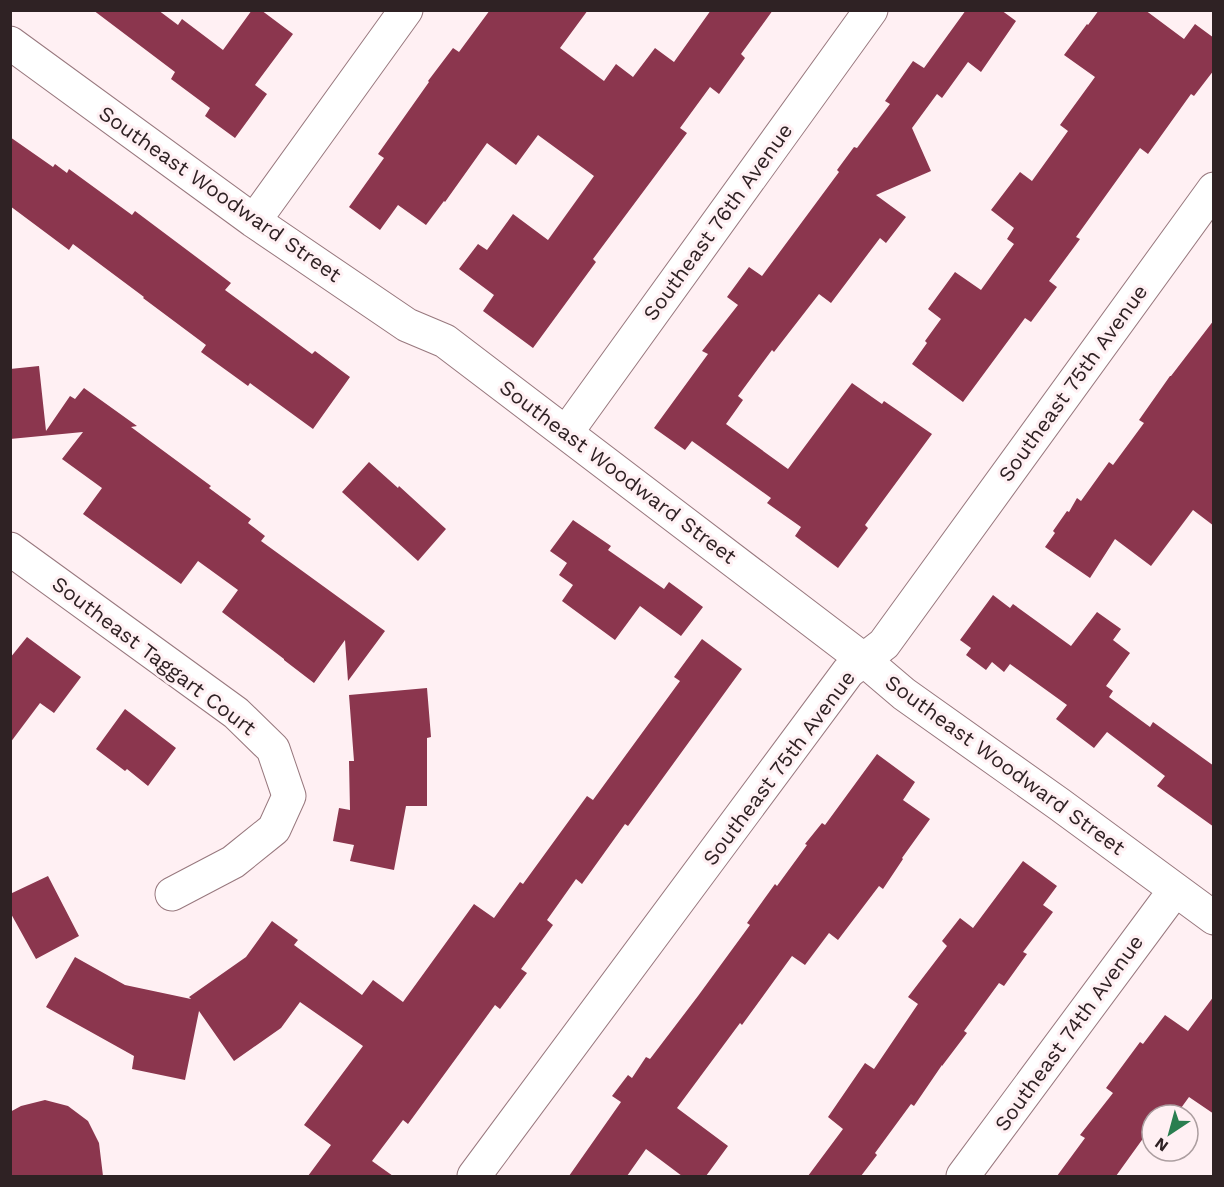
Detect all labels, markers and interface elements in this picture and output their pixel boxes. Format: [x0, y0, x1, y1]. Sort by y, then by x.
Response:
street label: Southeast Woodward Street [94, 100, 346, 287]
street label: Southeast 76th Avenue [638, 118, 798, 325]
street label: Southeast 75th Avenue [993, 279, 1152, 486]
street label: Southeast Woodward Street [495, 374, 742, 569]
street label: Southeast Taggart Court [48, 571, 261, 740]
street label: Southeast 75th Avenue [697, 665, 860, 870]
street label: Southeast Woodward Street [881, 669, 1130, 860]
street label: Southeast 74th Avenue [989, 930, 1148, 1136]
north arrow [1140, 1103, 1200, 1163]
text: N [1151, 1134, 1172, 1156]

